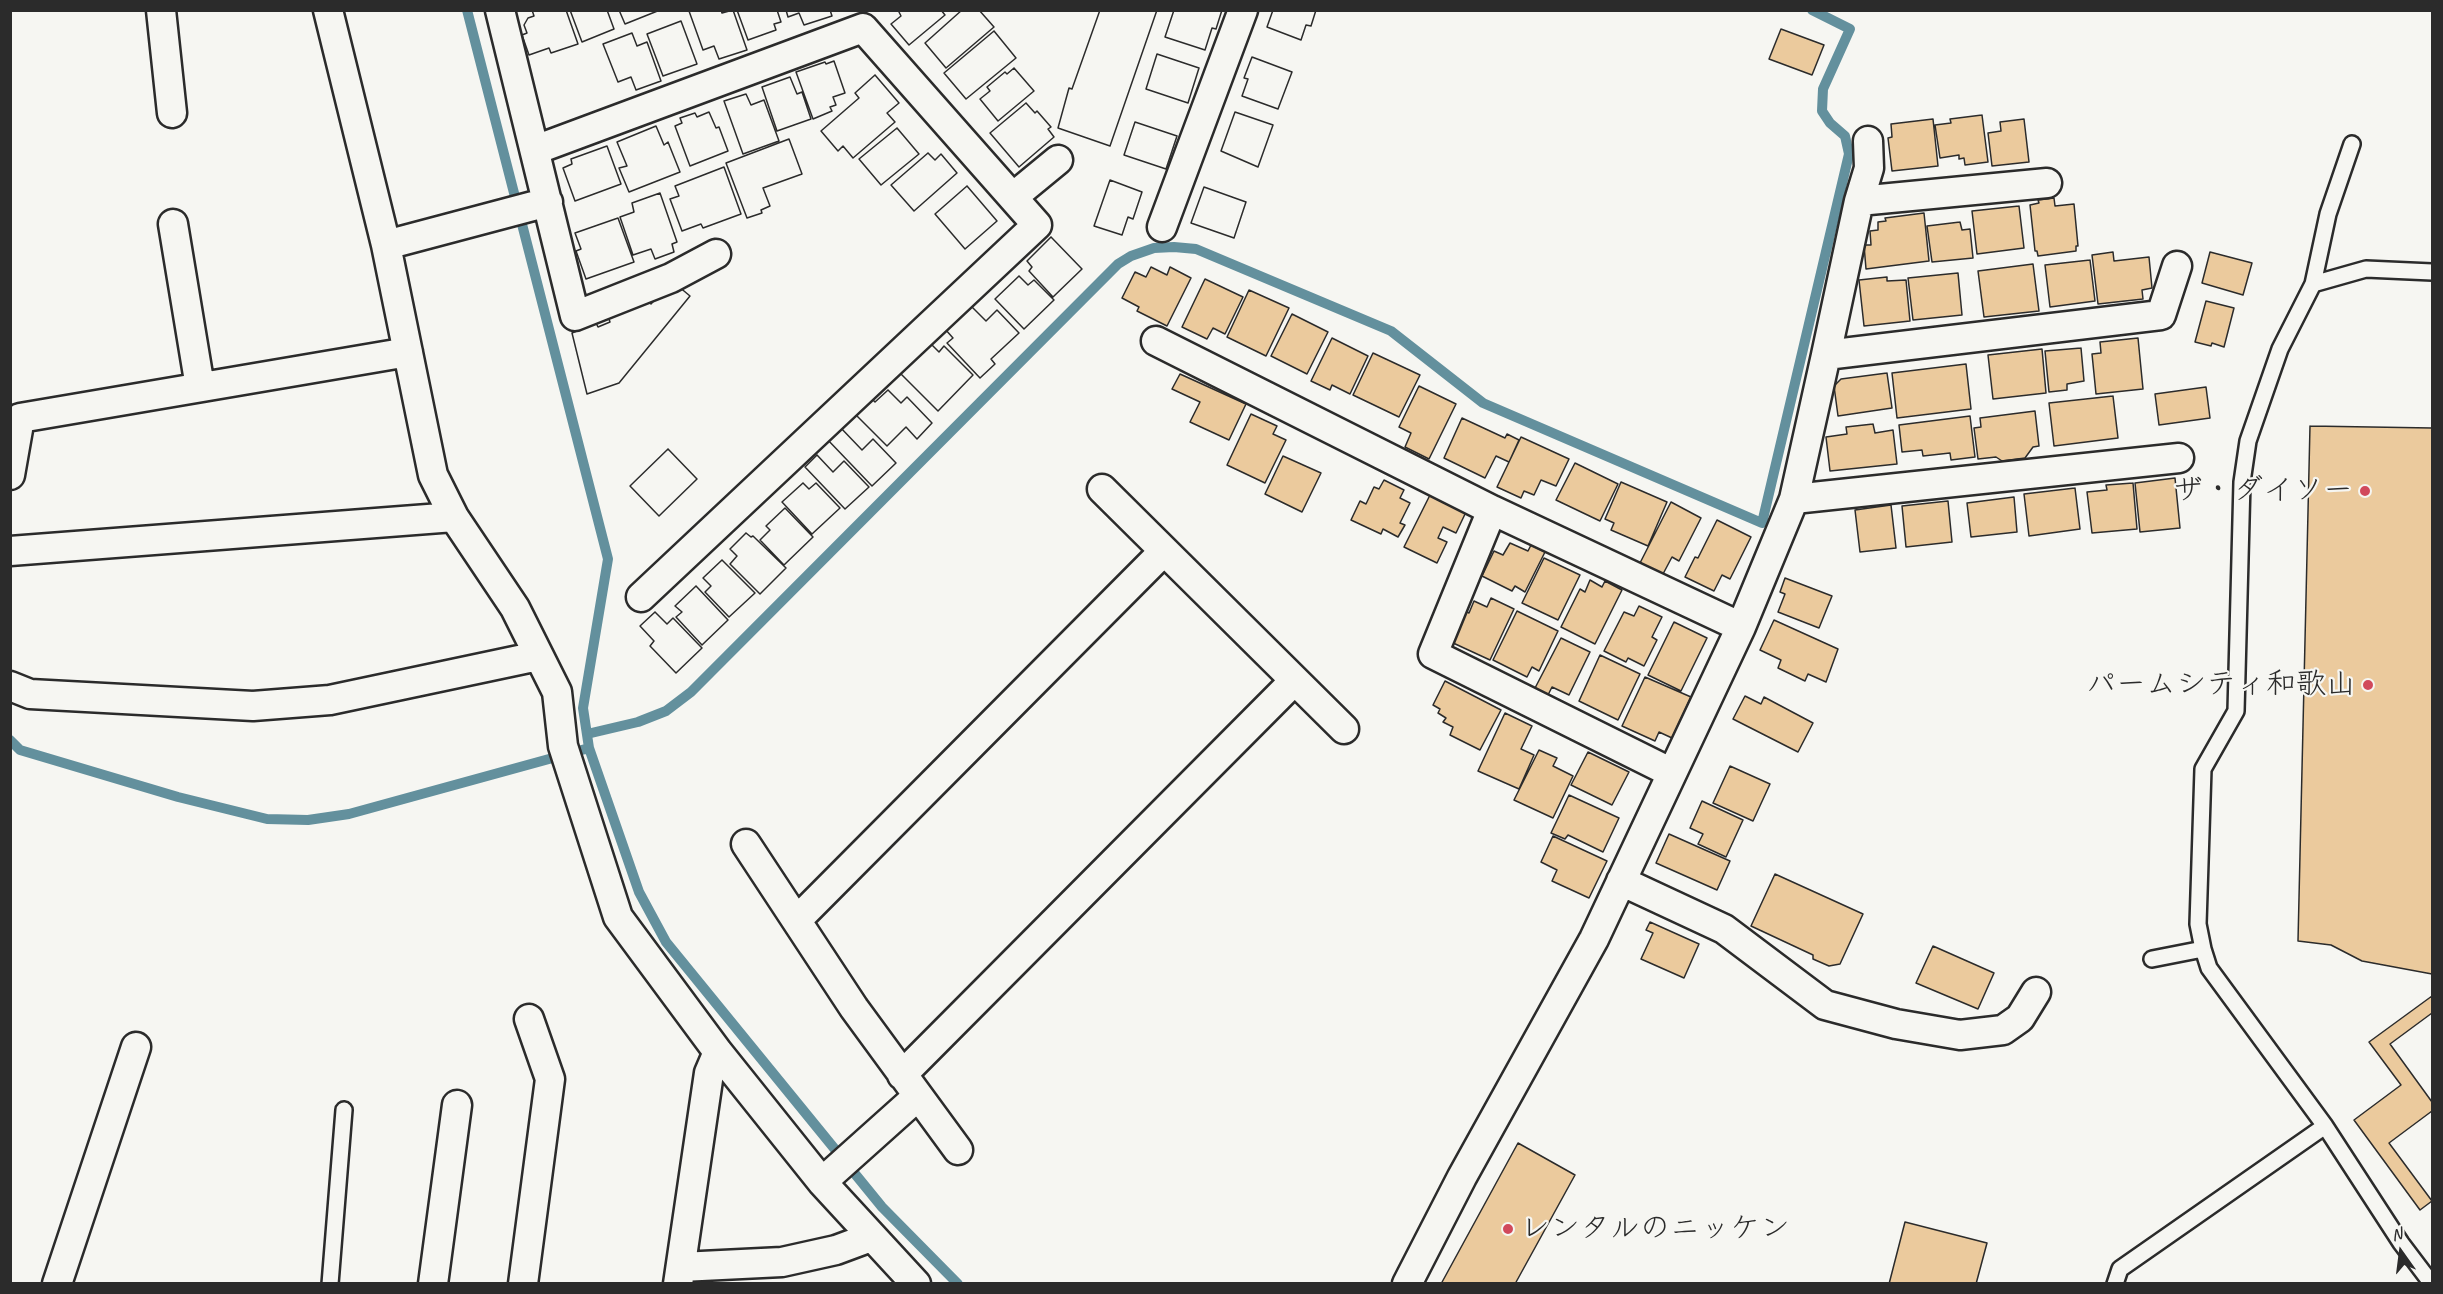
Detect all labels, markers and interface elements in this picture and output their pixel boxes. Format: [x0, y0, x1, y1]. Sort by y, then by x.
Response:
place label: ザ・ダイソー [2173, 473, 2353, 509]
marker: ザ・ダイソー [2358, 484, 2372, 498]
place label: パームシティ和歌山 [2086, 667, 2356, 703]
marker: パームシティ和歌山 [2361, 678, 2375, 692]
place label: レンタルのニッケン [1520, 1211, 1790, 1247]
marker: レンタルのニッケン [1501, 1222, 1515, 1236]
north arrow [2371, 1222, 2431, 1282]
text: N [2389, 1224, 2404, 1245]

